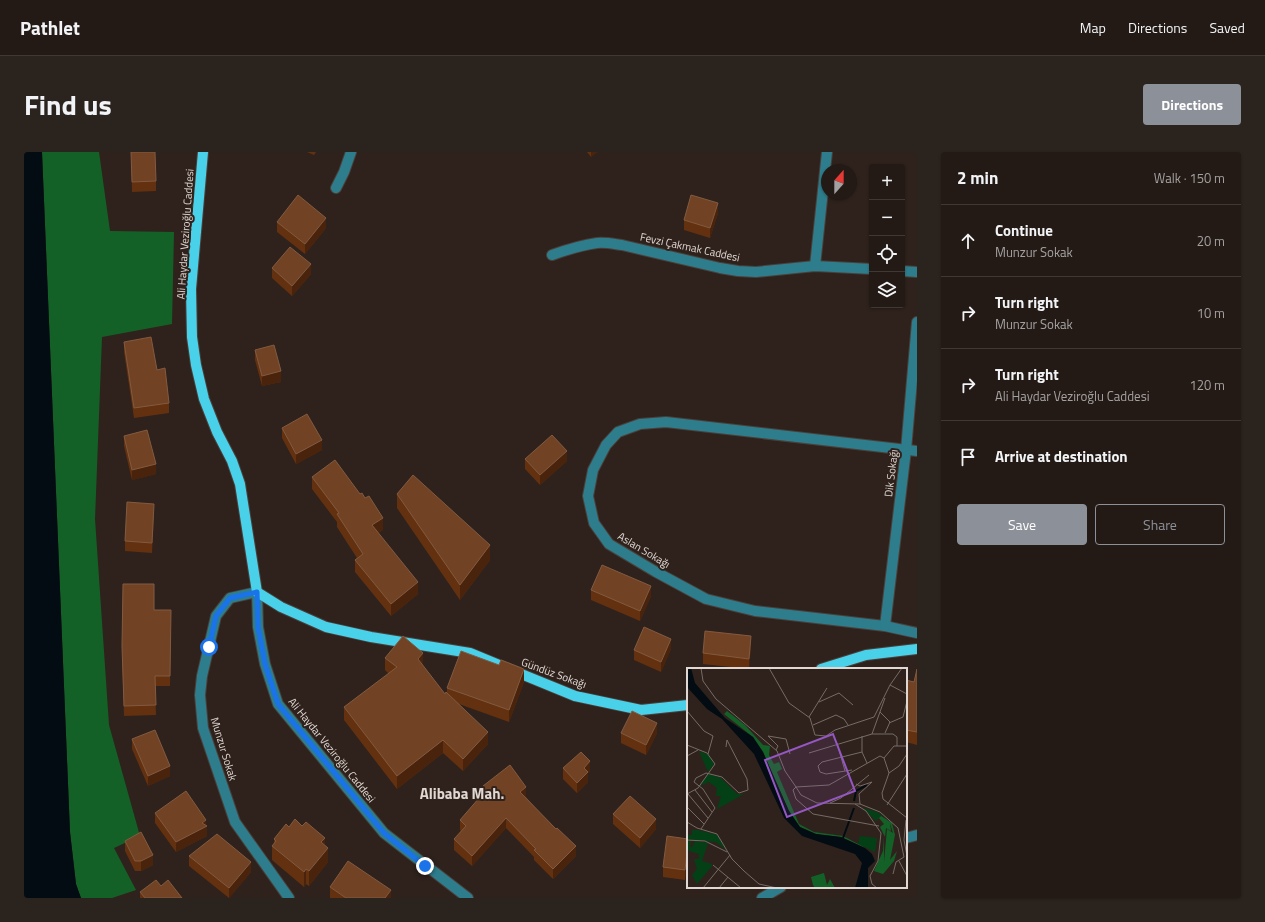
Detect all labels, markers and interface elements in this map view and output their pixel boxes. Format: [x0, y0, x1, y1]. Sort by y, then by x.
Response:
text: Pathlet [20, 13, 80, 42]
text: Map [1080, 17, 1106, 38]
text: Directions [1128, 17, 1187, 38]
text: Saved [1209, 17, 1245, 38]
text: Find us [24, 83, 112, 126]
button: Directions [1143, 84, 1241, 125]
north arrow [821, 164, 857, 200]
map controls [869, 164, 905, 308]
button: + [869, 164, 905, 200]
text: 2 min [957, 165, 998, 191]
street label: Ali Haydar Veziroğlu Caddesi [172, 168, 198, 300]
text: Walk · 150 m [1154, 168, 1225, 188]
button: − [869, 200, 905, 236]
text: Continue [995, 219, 1053, 242]
street label: Fevzi Çakmak Caddesi [639, 229, 741, 265]
icon: ahead [957, 230, 979, 252]
text: 20 m [1197, 231, 1225, 251]
button: locate [869, 236, 905, 272]
text: Munzur Sokak [995, 242, 1073, 262]
button: layers [869, 272, 905, 308]
text: Turn right [995, 291, 1059, 314]
icon: right [957, 302, 979, 324]
text: 10 m [1197, 303, 1225, 323]
text: Munzur Sokak [995, 314, 1073, 334]
text: Turn right [995, 363, 1059, 386]
icon: right [957, 374, 979, 396]
text: 120 m [1189, 375, 1225, 395]
text: Ali Haydar Veziroğlu Caddesi [995, 386, 1150, 406]
text: Arrive at destination [995, 445, 1128, 468]
icon: arrive [957, 446, 979, 468]
street label: Dik Sokağı [880, 448, 902, 498]
button: Save [957, 504, 1087, 545]
button: Share [1095, 504, 1225, 545]
street label: Aslan Sokağı [615, 528, 673, 572]
route start [200, 638, 218, 656]
street label: Gündüz Sokağı [519, 654, 589, 692]
inset map [687, 668, 907, 888]
street label: Ali Haydar Veziroğlu Caddesi [285, 694, 379, 806]
street label: Munzur Sokak [207, 715, 241, 784]
district label: Alibaba Mah. [420, 782, 504, 805]
route end [416, 857, 434, 875]

